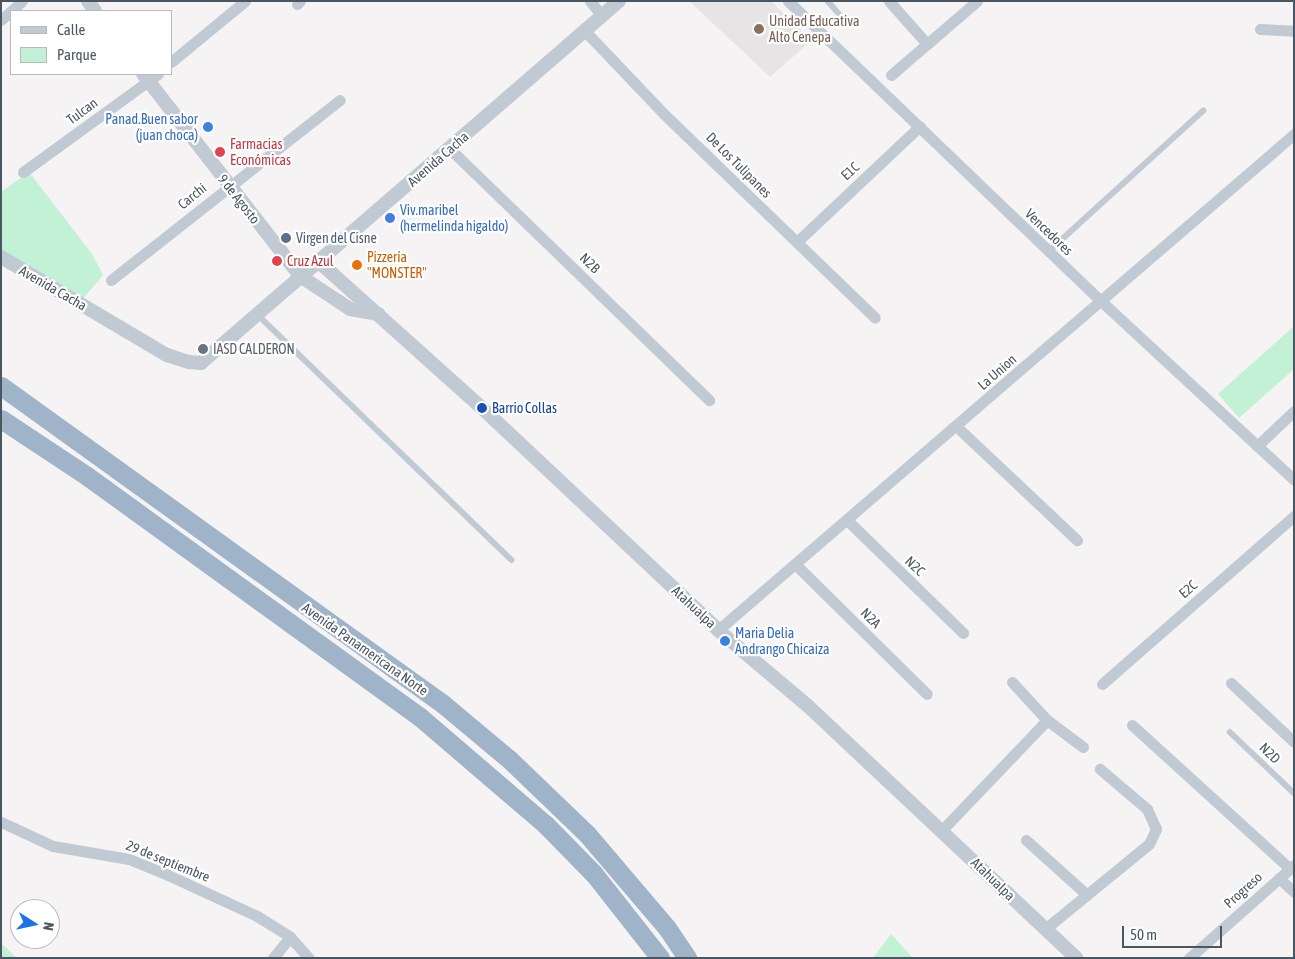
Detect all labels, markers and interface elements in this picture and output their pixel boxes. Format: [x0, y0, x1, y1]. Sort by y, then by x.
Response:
legend [10, 10, 172, 75]
place label: Unidad Educativa Alto Cenepa [769, 13, 859, 46]
text: Calle [57, 21, 85, 38]
marker: Unidad Educativa Alto Cenepa [753, 23, 765, 35]
text: Parque [57, 46, 97, 63]
street label: Tulcan [63, 94, 101, 128]
place label: Panad.Buen sabor (juan choca) [105, 111, 198, 144]
marker: Panad.Buen sabor (juan choca) [202, 121, 214, 133]
street label: Avenida Cacha [404, 128, 472, 190]
street label: De Los Tulipanes [703, 129, 775, 201]
place label: Farmacias Económicas [230, 136, 291, 168]
marker: Farmacias Económicas [214, 146, 226, 158]
street label: E1C [837, 158, 863, 184]
street label: 9 de Agosto [215, 171, 263, 227]
street label: Carchi [174, 179, 210, 213]
place label: Viv.maribel (hermelinda higaldo) [400, 202, 508, 234]
street label: Vencedores [1022, 205, 1076, 259]
marker: Viv.maribel (hermelinda higaldo) [384, 212, 396, 224]
place label: Virgen del Cisne [296, 230, 377, 246]
marker: Virgen del Cisne [280, 232, 292, 244]
place label: Pizzería "MONSTER" [367, 249, 427, 282]
street label: N2B [576, 249, 604, 277]
place label: Cruz Azul [287, 253, 334, 269]
marker: Cruz Azul [271, 255, 283, 267]
marker: Pizzería "MONSTER" [351, 259, 363, 271]
street label: Avenida Cacha [16, 262, 90, 314]
place label: IASD CALDERON [213, 341, 295, 357]
marker: IASD CALDERON [197, 343, 209, 355]
street label: La Union [974, 351, 1020, 393]
place label: Barrio Collas [492, 400, 557, 416]
marker: Barrio Collas [476, 402, 488, 414]
street label: N2C [902, 553, 928, 579]
street label: E2C [1175, 576, 1201, 602]
street label: Atahualpa [668, 582, 720, 632]
street label: Avenida Panamericana Norte [299, 599, 431, 699]
street label: N2A [857, 604, 885, 632]
place label: Maria Delia Andrango Chicaiza [735, 625, 829, 658]
marker: Maria Delia Andrango Chicaiza [719, 635, 731, 647]
street label: N2D [1256, 739, 1284, 767]
street label: 29 de septiembre [124, 837, 212, 885]
street label: Atahualpa [968, 854, 1018, 904]
street label: Progreso [1220, 869, 1266, 911]
north arrow [10, 899, 60, 949]
scale bar [1125, 916, 1225, 948]
text: N [40, 921, 57, 932]
text: 50 m [1130, 926, 1157, 943]

